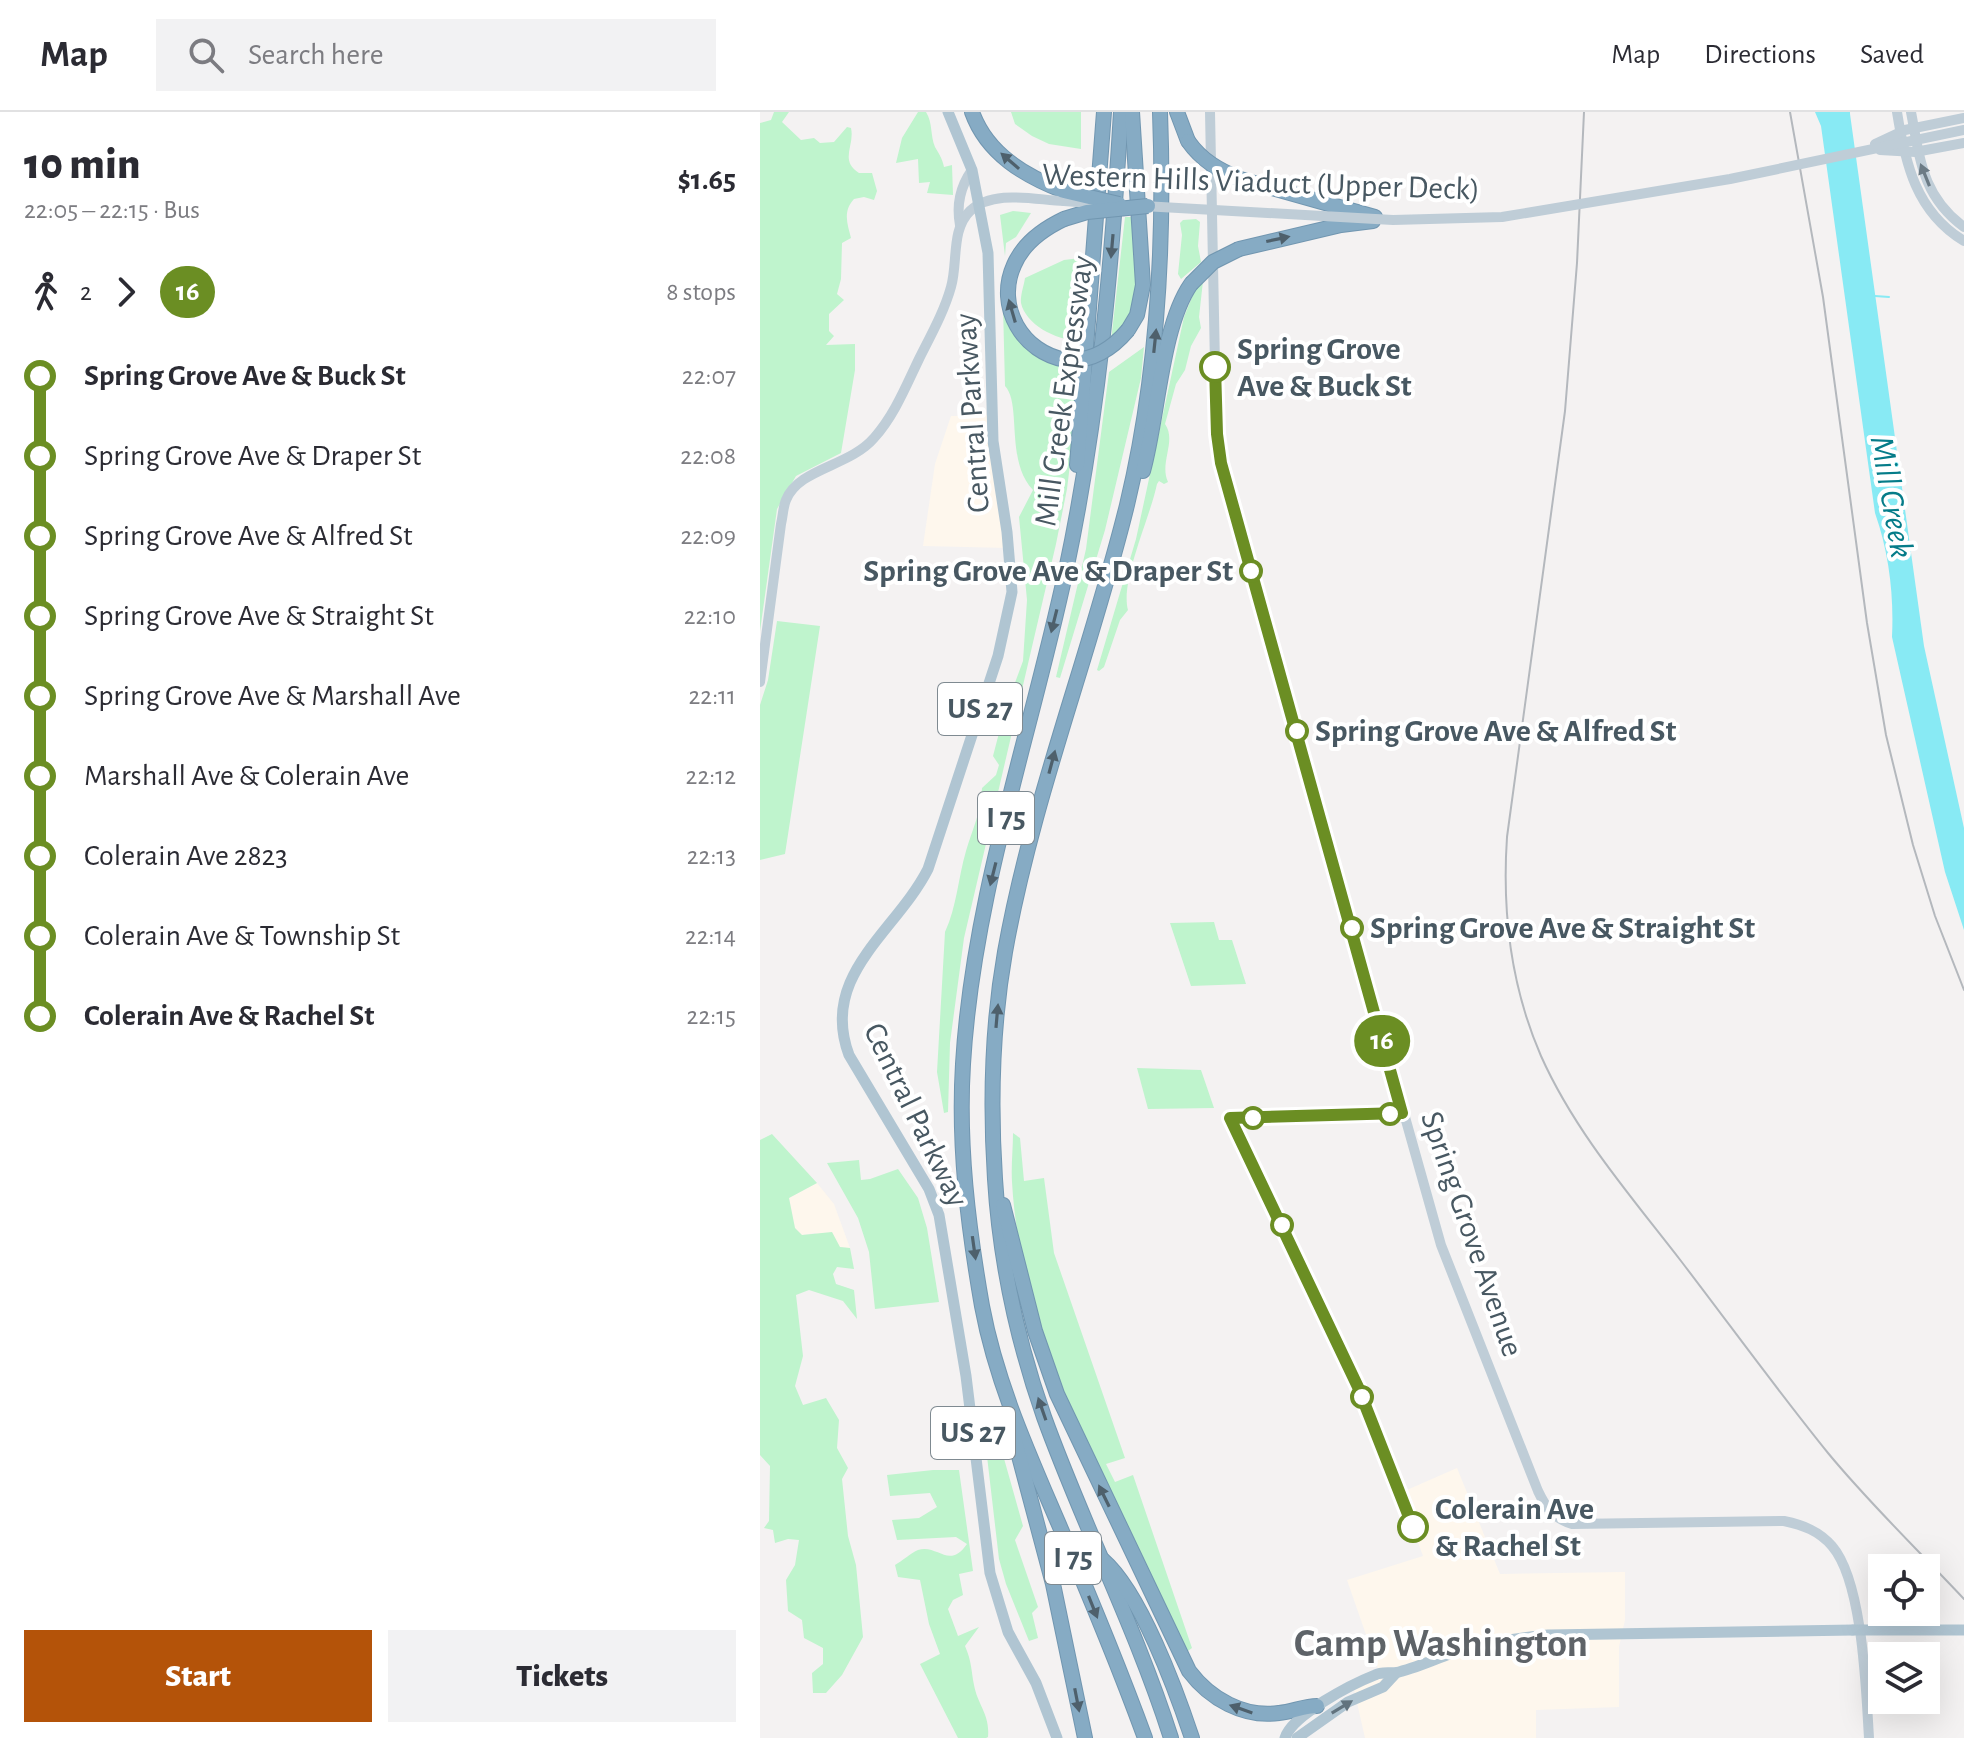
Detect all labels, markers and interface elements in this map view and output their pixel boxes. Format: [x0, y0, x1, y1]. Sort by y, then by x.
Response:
search box [156, 19, 716, 91]
icon: search [184, 33, 228, 77]
text: Map [40, 36, 108, 74]
text: Search here [248, 40, 384, 70]
text: Map [1611, 41, 1660, 69]
text: Directions [1704, 41, 1816, 69]
text: Saved [1860, 41, 1924, 69]
text: 10 min [24, 143, 140, 187]
one-way arrow [1000, 153, 1020, 170]
street label: Western Hills Viaduct (Upper Deck) [1042, 158, 1480, 206]
one-way arrow [1918, 163, 1931, 187]
text: $1.65 [677, 165, 736, 195]
text: 22:05 – 22:15 · Bus [24, 197, 200, 223]
one-way arrow [1266, 232, 1291, 245]
one-way arrow [1105, 234, 1118, 259]
street label: Mill Creek Expressway [1029, 253, 1099, 528]
icon: walk [24, 270, 68, 314]
icon: forward [104, 270, 148, 314]
text: 16 [176, 278, 199, 306]
text: 2 [80, 279, 92, 305]
text: 8 stops [666, 279, 736, 305]
one-way arrow [1005, 299, 1018, 323]
street label: Central Parkway [949, 312, 995, 514]
one-way arrow [1148, 328, 1161, 353]
place label: Spring Grove Ave & Buck St [1237, 333, 1412, 402]
marker: Spring Grove Ave & Buck St [1200, 352, 1230, 382]
text: Spring Grove Ave & Buck St [84, 361, 406, 391]
text: 22:07 [682, 363, 736, 389]
water label: Mill Creek [1864, 433, 1918, 561]
text: Spring Grove Ave & Draper St [84, 441, 421, 471]
text: 22:08 [680, 443, 736, 469]
text: Spring Grove Ave & Alfred St [84, 521, 413, 551]
text: 22:09 [680, 523, 736, 549]
place label: Spring Grove Ave & Draper St [863, 555, 1233, 587]
marker: Spring Grove Ave & Draper St [1240, 560, 1262, 582]
text: Spring Grove Ave & Straight St [84, 601, 434, 631]
text: 22:10 [684, 603, 736, 629]
one-way arrow [1047, 608, 1060, 633]
text: Spring Grove Ave & Marshall Ave [84, 681, 461, 711]
text: 22:11 [688, 683, 736, 709]
road number: US 27 [938, 683, 1022, 735]
place label: Spring Grove Ave & Alfred St [1315, 715, 1676, 747]
marker: Spring Grove Ave & Alfred St [1286, 720, 1308, 742]
one-way arrow [1047, 750, 1059, 775]
text: Marshall Ave & Colerain Ave [84, 761, 409, 791]
text: 22:12 [686, 763, 736, 789]
road number: I 75 [978, 792, 1034, 844]
text: Colerain Ave 2823 [84, 841, 288, 871]
text: 22:13 [687, 843, 736, 869]
one-way arrow [986, 861, 998, 886]
place label: Spring Grove Ave & Straight St [1370, 912, 1755, 944]
marker: Spring Grove Ave & Straight St [1341, 917, 1363, 939]
text: Colerain Ave & Township St [84, 921, 400, 951]
text: 22:14 [685, 923, 736, 949]
text: Colerain Ave & Rachel St [84, 1001, 374, 1031]
text: 22:15 [687, 1003, 736, 1029]
one-way arrow [990, 1003, 1003, 1028]
line badge: 16 [1346, 1015, 1418, 1067]
street label: Central Parkway [858, 1018, 974, 1212]
text: 16 [1370, 1027, 1394, 1055]
unlabelled marker [1379, 1103, 1401, 1125]
unlabelled marker [1242, 1107, 1264, 1129]
street label: Spring Grove Avenue [1415, 1107, 1529, 1361]
unlabelled marker [1271, 1214, 1293, 1236]
one-way arrow [968, 1236, 981, 1261]
unlabelled marker [1351, 1386, 1373, 1408]
one-way arrow [1036, 1397, 1048, 1421]
road number: US 27 [931, 1407, 1015, 1459]
one-way arrow [1097, 1484, 1111, 1508]
place label: Colerain Ave & Rachel St [1435, 1493, 1594, 1562]
marker: Colerain Ave & Rachel St [1398, 1512, 1428, 1542]
road number: I 75 [1045, 1532, 1101, 1584]
map controls [1868, 1554, 1940, 1714]
button: locate [1868, 1554, 1940, 1626]
one-way arrow [1087, 1595, 1100, 1619]
district label: Camp Washington [1294, 1624, 1588, 1664]
button: Start [24, 1630, 372, 1722]
button: Tickets [388, 1630, 736, 1722]
button: layers [1868, 1642, 1940, 1714]
one-way arrow [1071, 1688, 1083, 1713]
one-way arrow [1331, 1700, 1353, 1714]
one-way arrow [1229, 1702, 1253, 1714]

